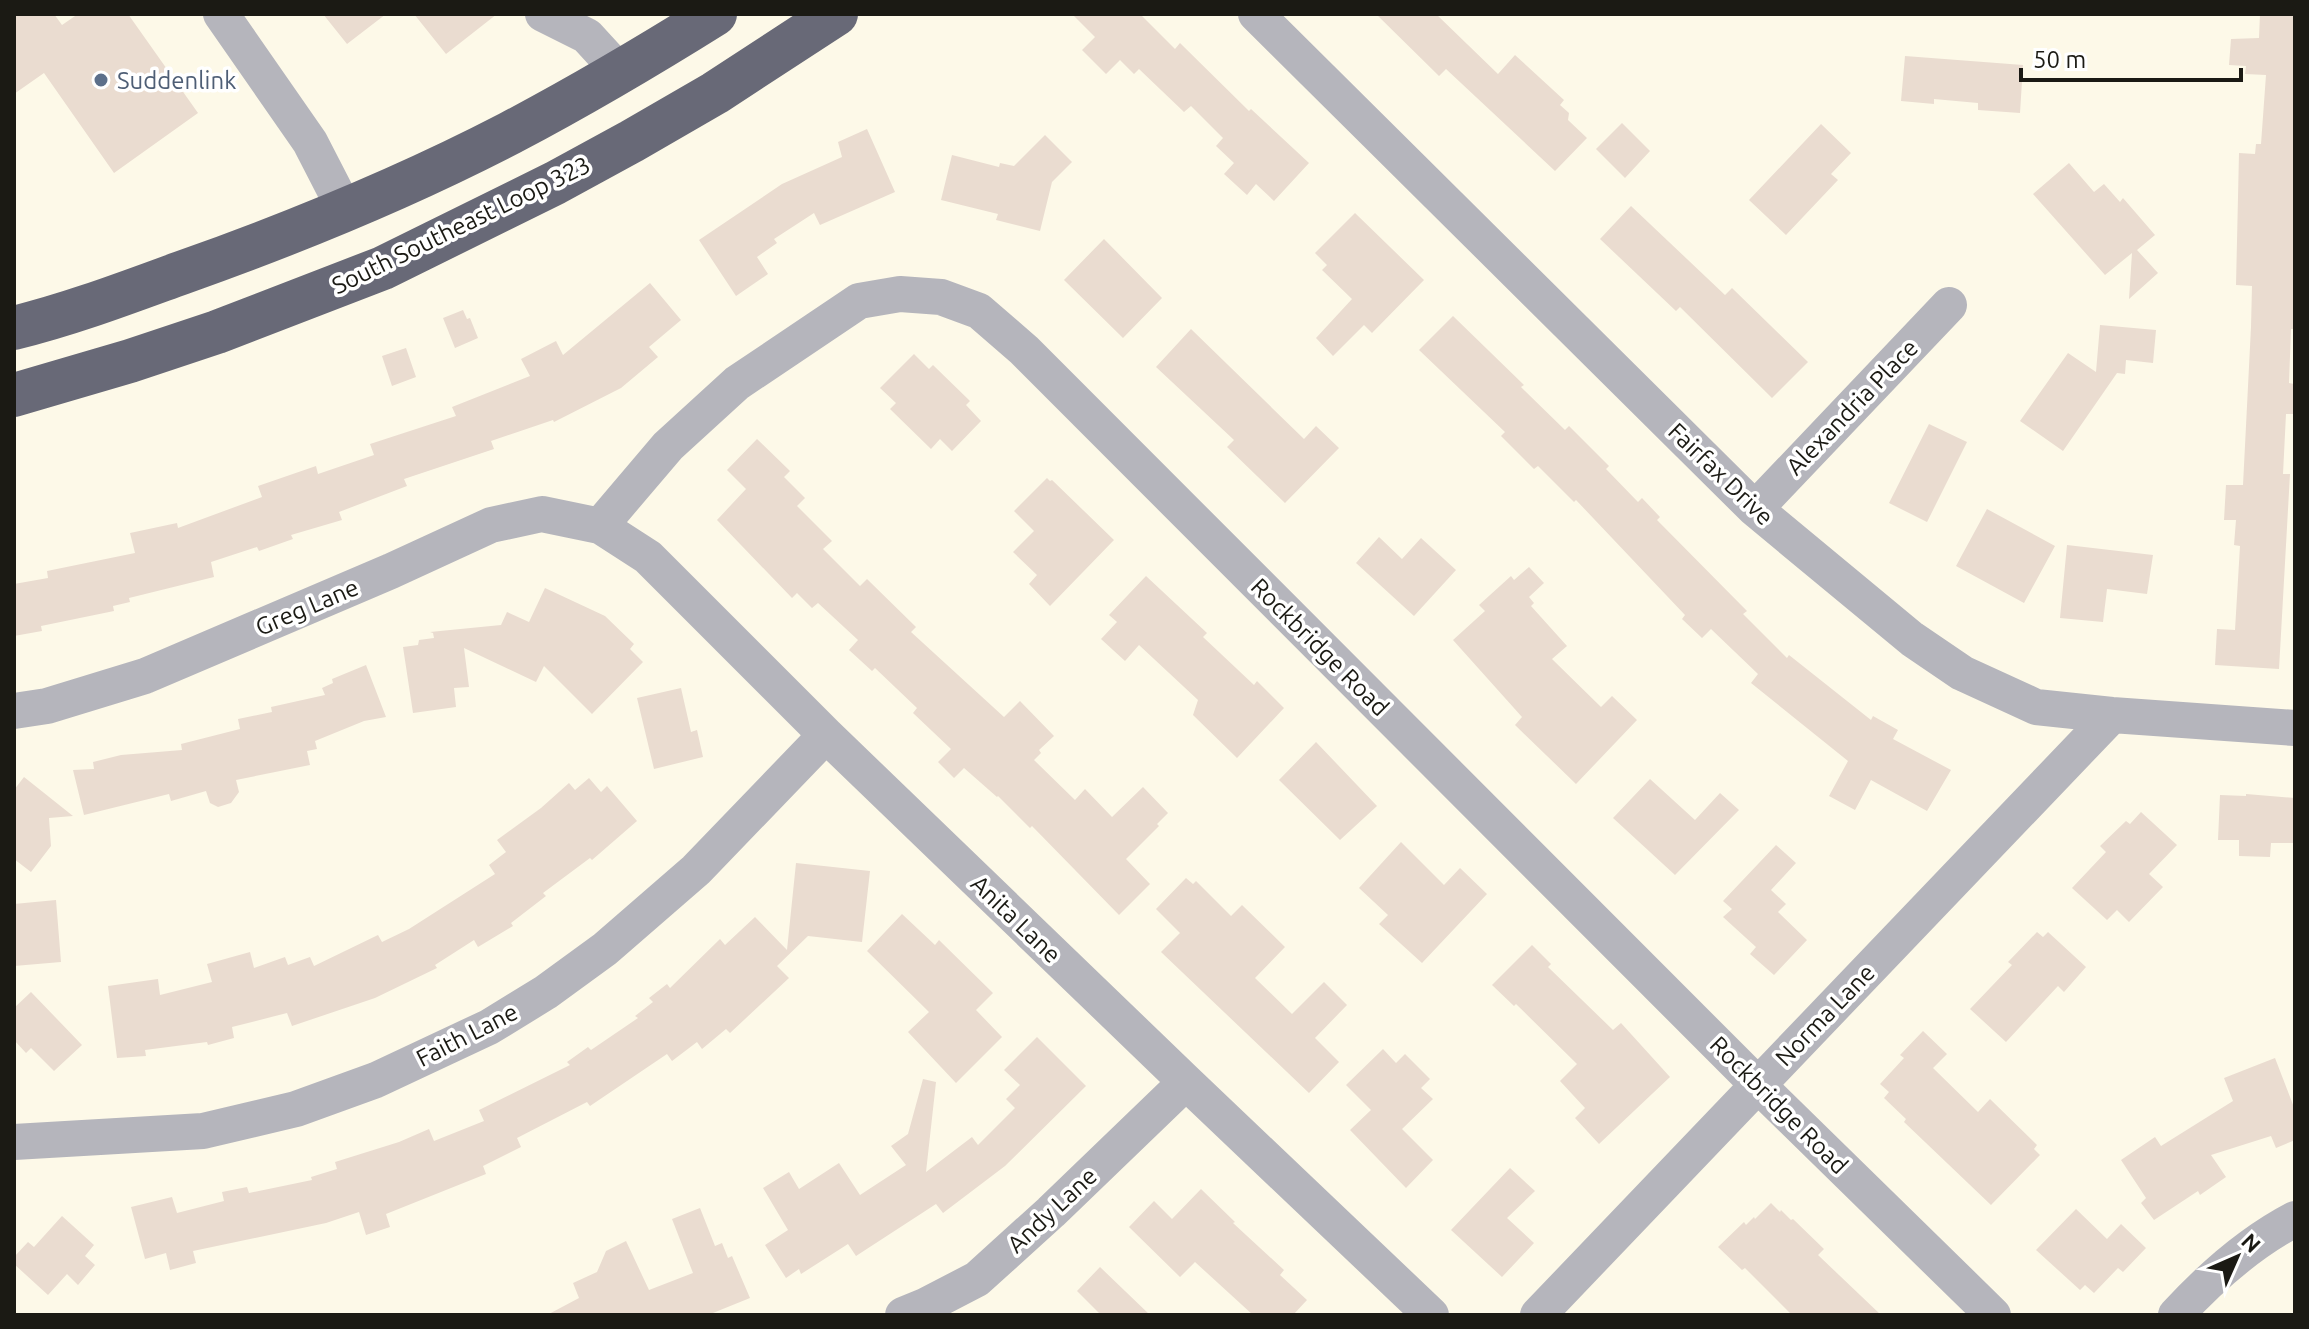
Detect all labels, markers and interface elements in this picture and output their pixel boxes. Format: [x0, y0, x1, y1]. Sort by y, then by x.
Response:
scale bar [2021, 32, 2241, 82]
text: 50 m [2033, 46, 2086, 73]
place label: Suddenlink [117, 67, 236, 94]
marker: Suddenlink [92, 71, 110, 89]
street label: South Southeast Loop 323 [328, 151, 594, 299]
street label: Alexandria Place [1781, 334, 1923, 480]
street label: Fairfax Drive [1663, 417, 1779, 531]
street label: Greg Lane [252, 573, 362, 641]
street label: Rockbridge Road [1246, 573, 1394, 721]
street label: Anita Lane [966, 870, 1066, 968]
street label: Norma Lane [1770, 959, 1880, 1071]
street label: Faith Lane [412, 998, 522, 1072]
street label: Rockbridge Road [1705, 1031, 1853, 1179]
street label: Andy Lane [1002, 1162, 1102, 1258]
north arrow [2197, 1217, 2277, 1297]
text: N [2237, 1228, 2266, 1257]

